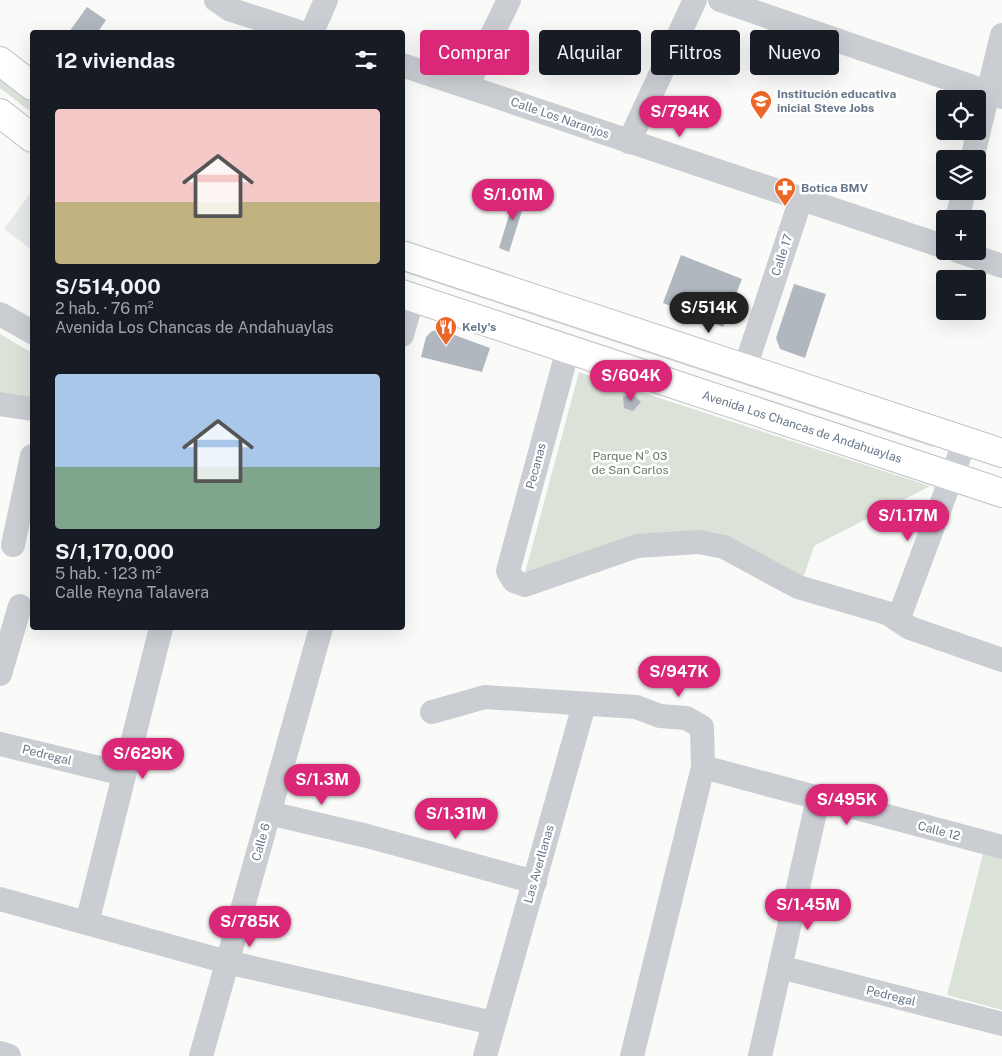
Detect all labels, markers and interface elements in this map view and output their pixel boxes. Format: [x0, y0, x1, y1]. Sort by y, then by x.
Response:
chip: Comprar [420, 30, 529, 75]
chip: Alquilar [539, 30, 641, 75]
chip: Filtros [651, 30, 740, 75]
chip: Nuevo [750, 30, 839, 75]
icon: filters [352, 46, 380, 74]
text: 12 viviendas [55, 48, 175, 73]
place label: Institución educativa inicial Steve Jobs [777, 87, 896, 115]
school or university icon: Institución educativa inicial Steve Jobs [749, 89, 773, 120]
map controls [936, 90, 986, 320]
button: locate [936, 90, 986, 140]
street label: Calle Los Naranjos [509, 95, 611, 141]
pin: S/794K [639, 96, 721, 138]
text: S/794K [650, 102, 710, 121]
icon: home [173, 141, 263, 231]
button: layers [936, 150, 986, 200]
pharmacy icon: Botica BMV [773, 176, 797, 207]
pin: S/1.01M [467, 178, 559, 221]
place label: Botica BMV [801, 181, 869, 195]
text: S/1.01M [483, 185, 543, 204]
button: + [936, 210, 986, 260]
street label: Calle 17 [769, 232, 795, 278]
button: − [936, 270, 986, 320]
text: S/514,000 [55, 274, 161, 299]
pin: S/514K [668, 292, 750, 334]
text: S/514K [681, 298, 737, 317]
text: 2 hab. · 76 m² [55, 299, 154, 318]
restaurant icon: Kely's [434, 315, 458, 346]
text: Avenida Los Chancas de Andahuaylas [55, 318, 334, 337]
place label: Kely's [462, 320, 496, 334]
pin: S/604K [590, 360, 672, 402]
text: S/604K [601, 366, 661, 385]
street label: Avenida Los Chancas de Andahuaylas [700, 388, 904, 466]
icon: home [173, 406, 263, 496]
street label: Pecanas [523, 442, 549, 490]
park label: Parque N° 03 de San Carlos [592, 449, 668, 477]
pin: S/1.17M [862, 500, 954, 542]
text: S/1.17M [878, 506, 938, 525]
text: S/1,170,000 [55, 539, 174, 564]
text: 5 hab. · 123 m² [55, 564, 161, 583]
text: Calle Reyna Talavera [55, 583, 209, 602]
pin: S/947K [638, 656, 720, 698]
text: S/947K [649, 662, 709, 681]
pin: S/629K [102, 738, 184, 780]
street label: Pedregal [21, 742, 74, 768]
text: S/629K [113, 744, 173, 763]
pin: S/1.3M [281, 764, 363, 806]
text: S/1.3M [295, 770, 349, 789]
pin: S/495K [806, 784, 888, 826]
text: S/495K [817, 790, 877, 809]
pin: S/1.31M [410, 798, 502, 840]
text: S/1.31M [426, 804, 486, 823]
street label: Calle 12 [916, 819, 962, 843]
street label: Calle 6 [249, 821, 273, 863]
street label: Las Averllanas [521, 823, 557, 905]
pin: S/1.45M [762, 888, 854, 931]
text: S/1.45M [776, 895, 840, 914]
pin: S/785K [209, 906, 291, 948]
text: S/785K [220, 912, 280, 931]
street label: Pedregal [865, 983, 918, 1009]

